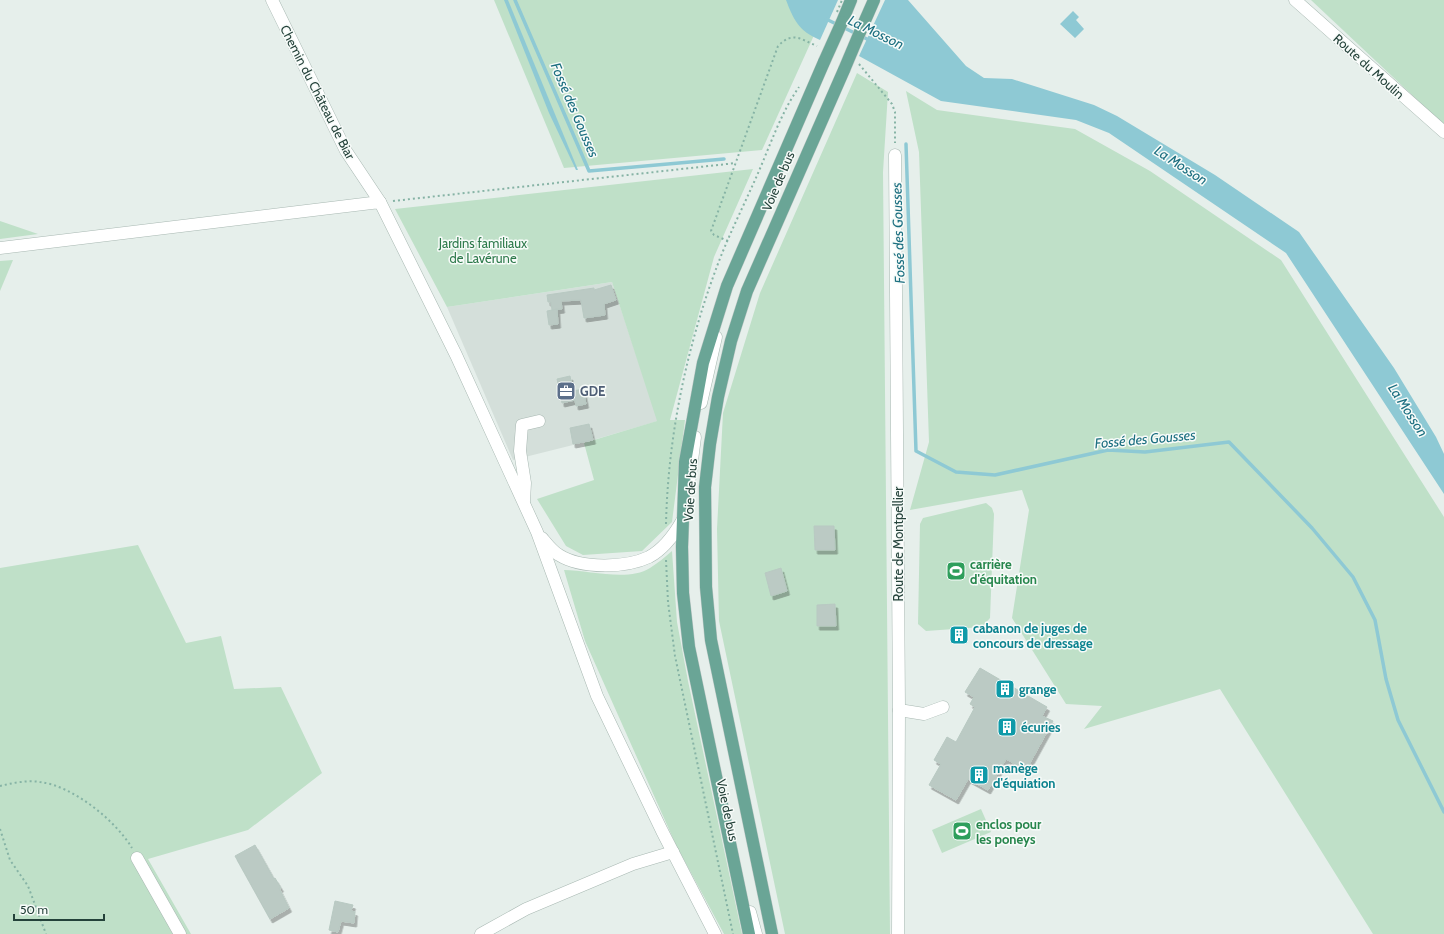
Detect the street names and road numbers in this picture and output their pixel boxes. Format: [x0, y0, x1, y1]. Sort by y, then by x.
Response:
street label: Chemin du Château de Biar [277, 22, 359, 163]
street label: Route du Moulin [1330, 30, 1408, 102]
street label: Voie de bus [758, 148, 798, 213]
street label: Voie de bus [680, 457, 700, 522]
street label: Route de Montpellier [890, 486, 906, 601]
street label: Voie de bus [714, 778, 742, 843]

